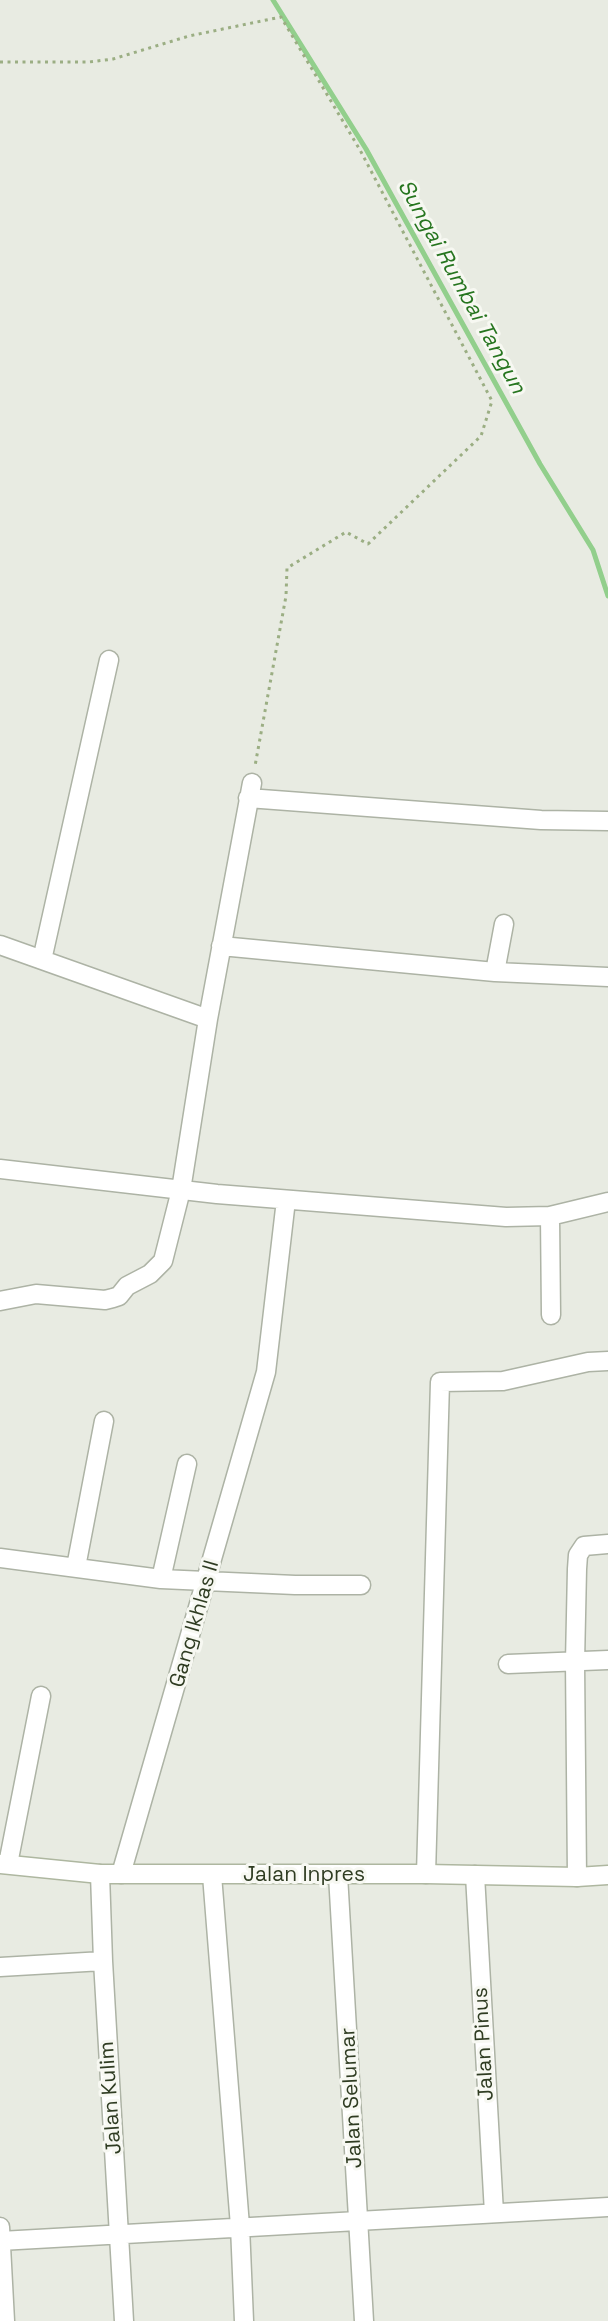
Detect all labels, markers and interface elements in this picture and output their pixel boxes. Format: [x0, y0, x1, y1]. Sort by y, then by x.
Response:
water label: Sungai Rumbai Tangun [391, 175, 531, 399]
street label: Gang Ikhlas II [165, 1558, 225, 1690]
street label: Jalan Inpres [243, 1862, 365, 1888]
street label: Jalan Pinus [468, 1986, 500, 2102]
street label: Jalan Selumar [336, 2027, 368, 2169]
street label: Jalan Kulim [94, 2041, 128, 2155]

